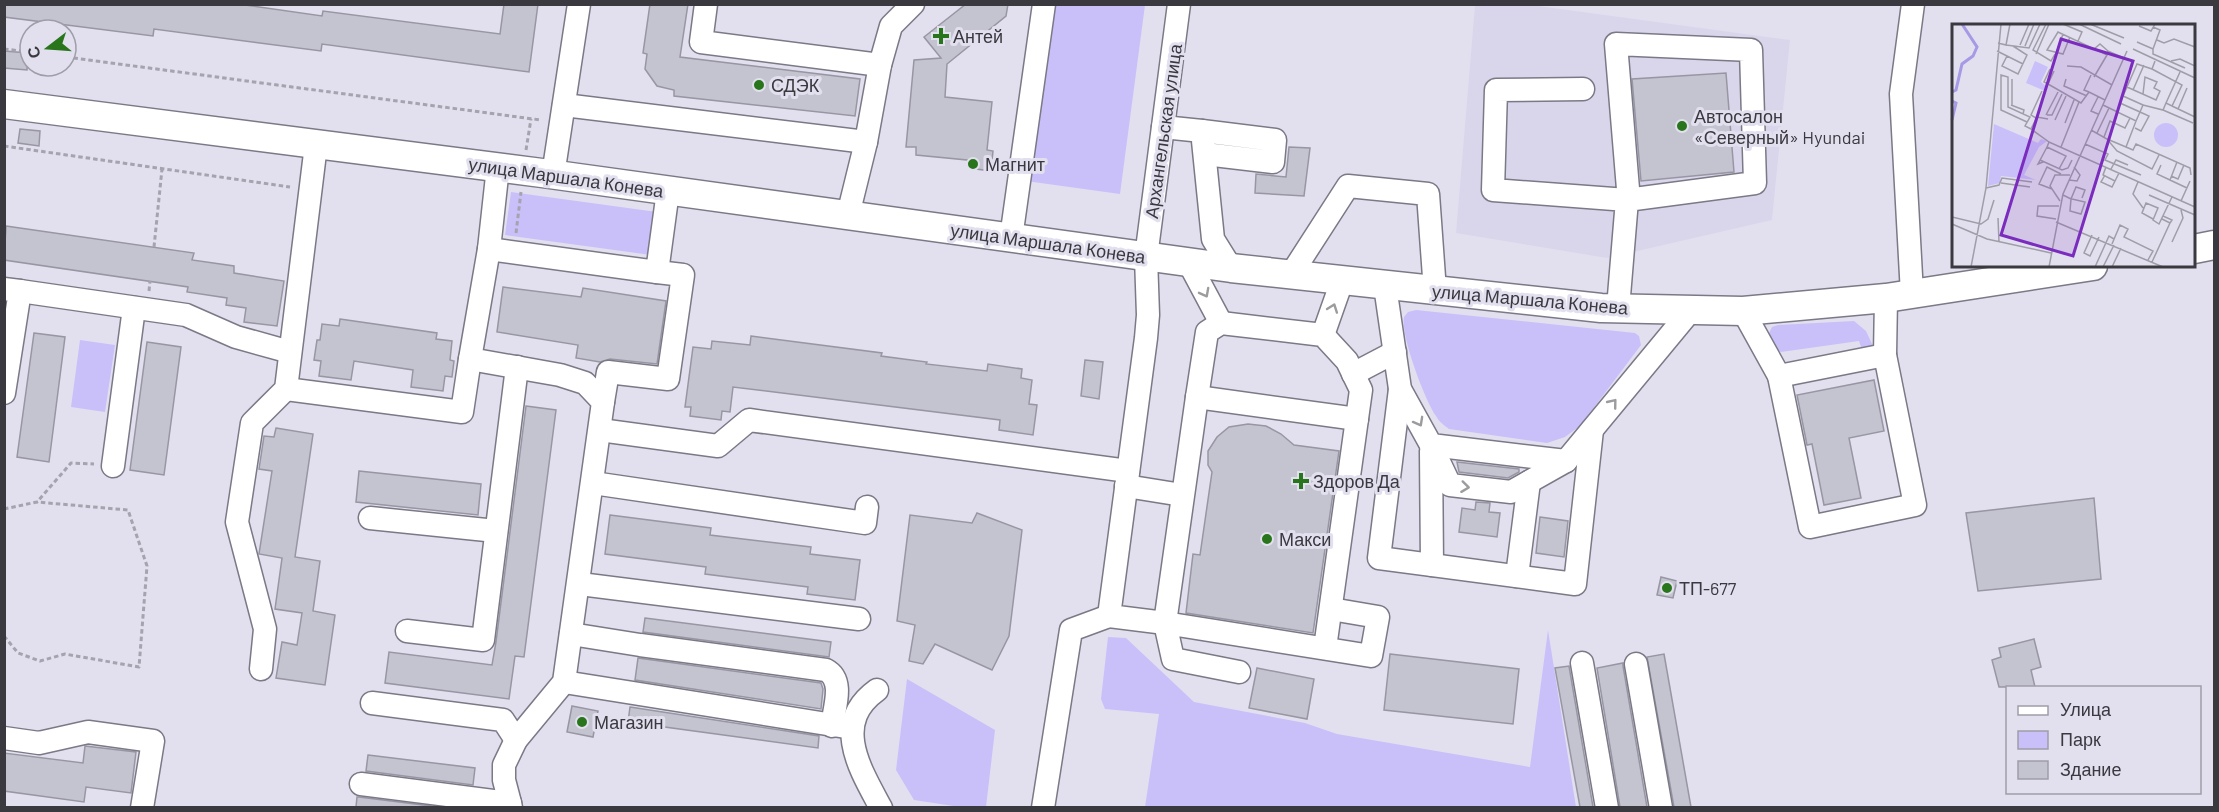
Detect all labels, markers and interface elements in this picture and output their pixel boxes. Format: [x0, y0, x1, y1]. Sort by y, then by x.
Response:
north arrow [18, 18, 78, 78]
inset map [1952, 24, 2195, 267]
place label: Антей [953, 25, 1003, 47]
marker: Антей [934, 29, 948, 43]
street label: Архангельская улица [1140, 41, 1186, 220]
text: С [22, 44, 44, 61]
place label: СДЭК [771, 74, 820, 96]
marker: СДЭК [752, 78, 766, 92]
place label: Автосалон «Северный» Hyundai [1694, 105, 1865, 148]
marker: Автосалон «Северный» Hyundai [1675, 119, 1689, 133]
street label: улица Маршала Конева [467, 152, 666, 202]
place label: Магнит [985, 153, 1045, 175]
marker: Магнит [966, 157, 980, 171]
street label: улица Маршала Конева [949, 218, 1148, 268]
street label: улица Маршала Конева [1431, 279, 1630, 319]
one-way arrow [1198, 287, 1209, 297]
one-way arrow [1325, 303, 1338, 314]
one-way arrow [1606, 399, 1617, 410]
one-way arrow [1411, 416, 1423, 427]
place label: Здоров Да [1313, 470, 1401, 492]
marker: Здоров Да [1294, 474, 1308, 488]
one-way arrow [1460, 480, 1469, 493]
place label: Макси [1279, 528, 1331, 550]
marker: Макси [1260, 532, 1274, 546]
place label: ТП-677 [1679, 577, 1737, 599]
marker: ТП-677 [1660, 581, 1674, 595]
legend [2006, 686, 2201, 794]
text: Улица [2060, 698, 2112, 720]
place label: Магазин [594, 711, 663, 733]
marker: Магазин [575, 715, 589, 729]
text: Парк [2060, 728, 2101, 750]
text: Здание [2060, 758, 2121, 780]

